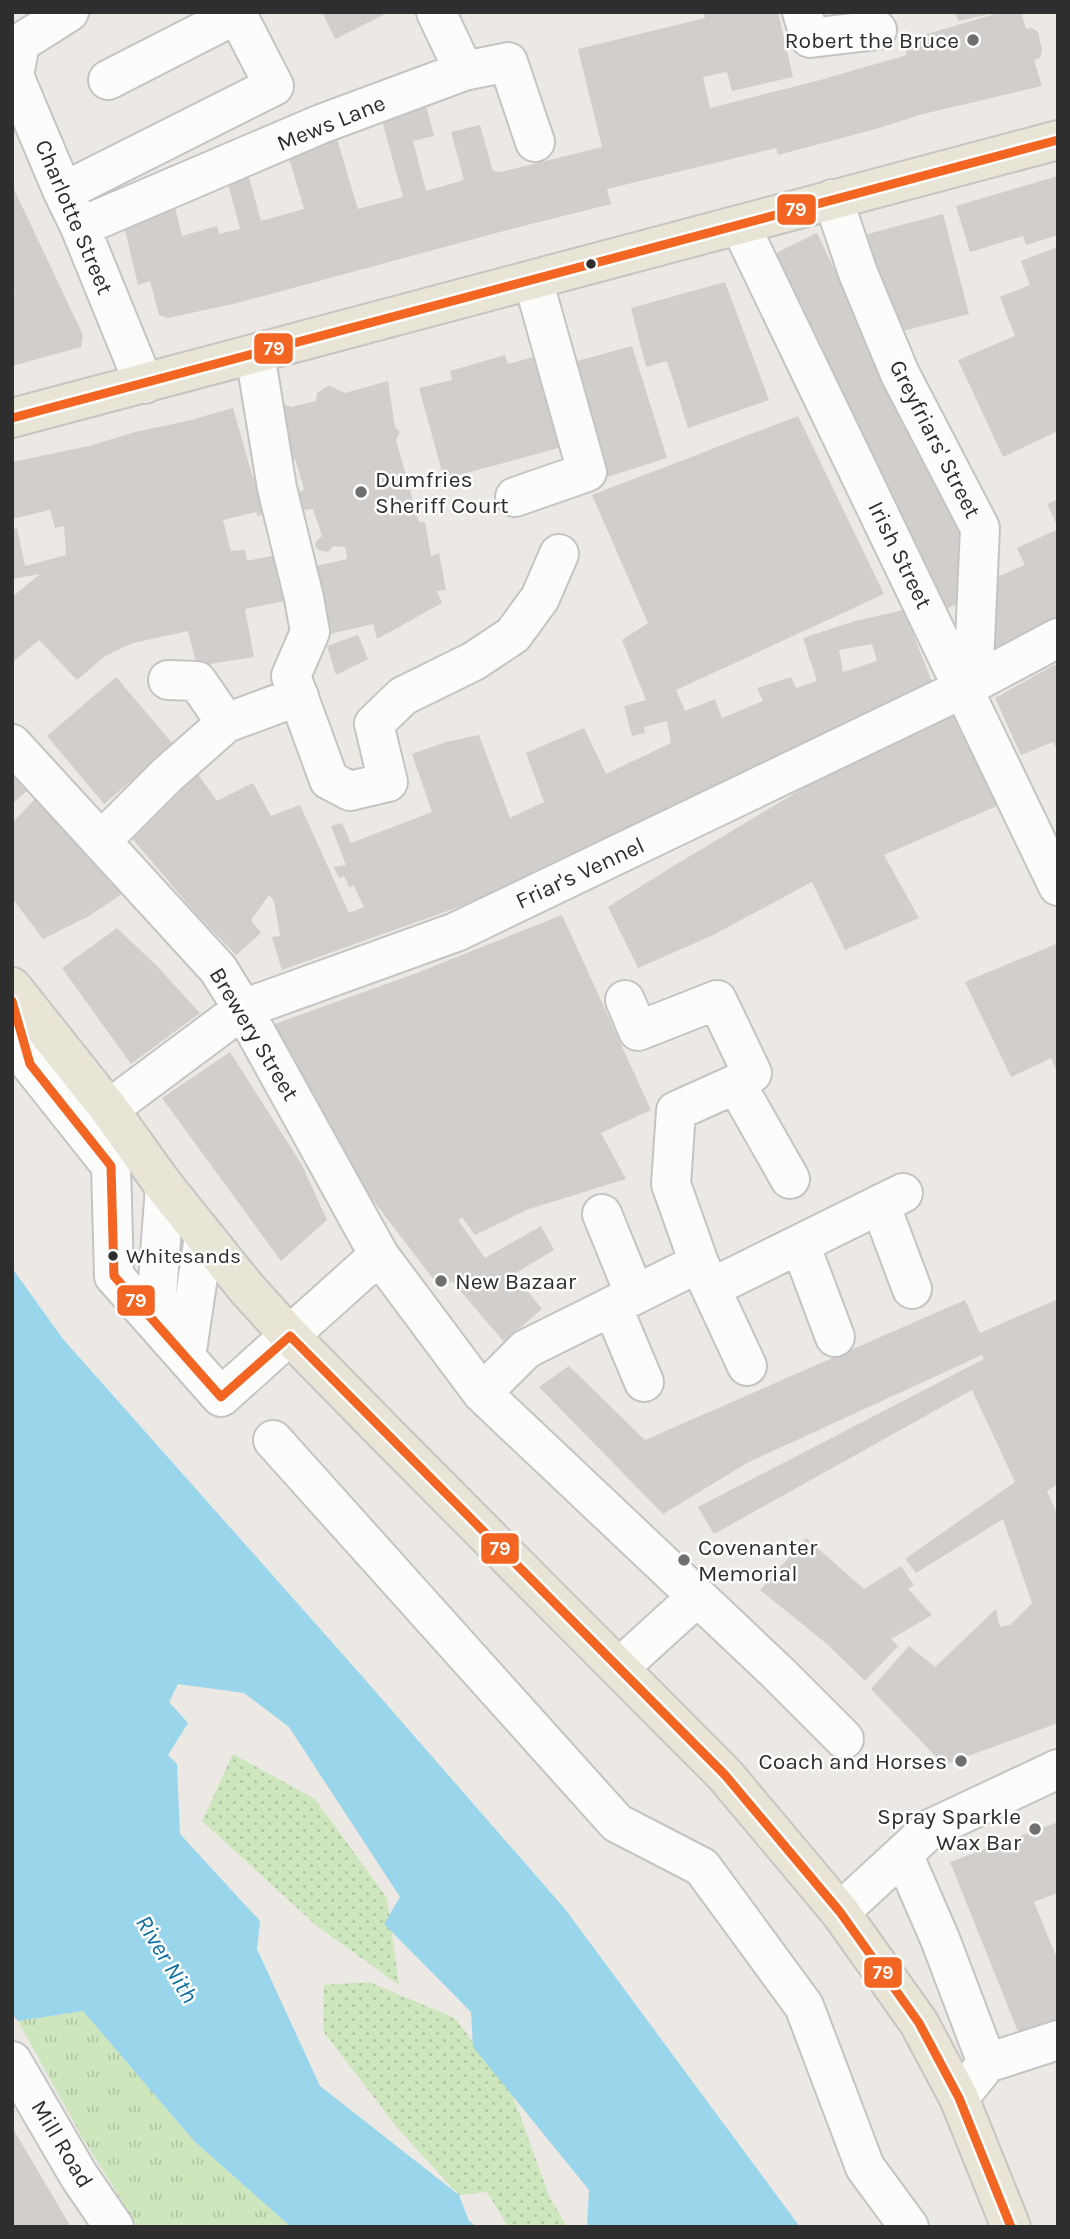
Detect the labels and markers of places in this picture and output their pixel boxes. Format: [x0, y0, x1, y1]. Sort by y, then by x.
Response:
place label: Robert the Bruce [784, 27, 959, 54]
marker: Robert the Bruce [965, 32, 981, 48]
unlabelled marker [584, 257, 598, 271]
place label: Dumfries Sheriff Court [375, 466, 509, 519]
marker: Dumfries Sheriff Court [353, 484, 369, 500]
place label: Whitesands [126, 1244, 241, 1268]
marker: Whitesands [106, 1249, 120, 1263]
place label: New Bazaar [455, 1268, 577, 1295]
marker: New Bazaar [433, 1273, 449, 1289]
place label: Covenanter Memorial [698, 1534, 818, 1587]
marker: Covenanter Memorial [676, 1552, 692, 1568]
place label: Coach and Horses [759, 1748, 947, 1775]
marker: Coach and Horses [953, 1753, 969, 1769]
place label: Spray Sparkle Wax Bar [877, 1803, 1022, 1856]
marker: Spray Sparkle Wax Bar [1027, 1821, 1043, 1837]

